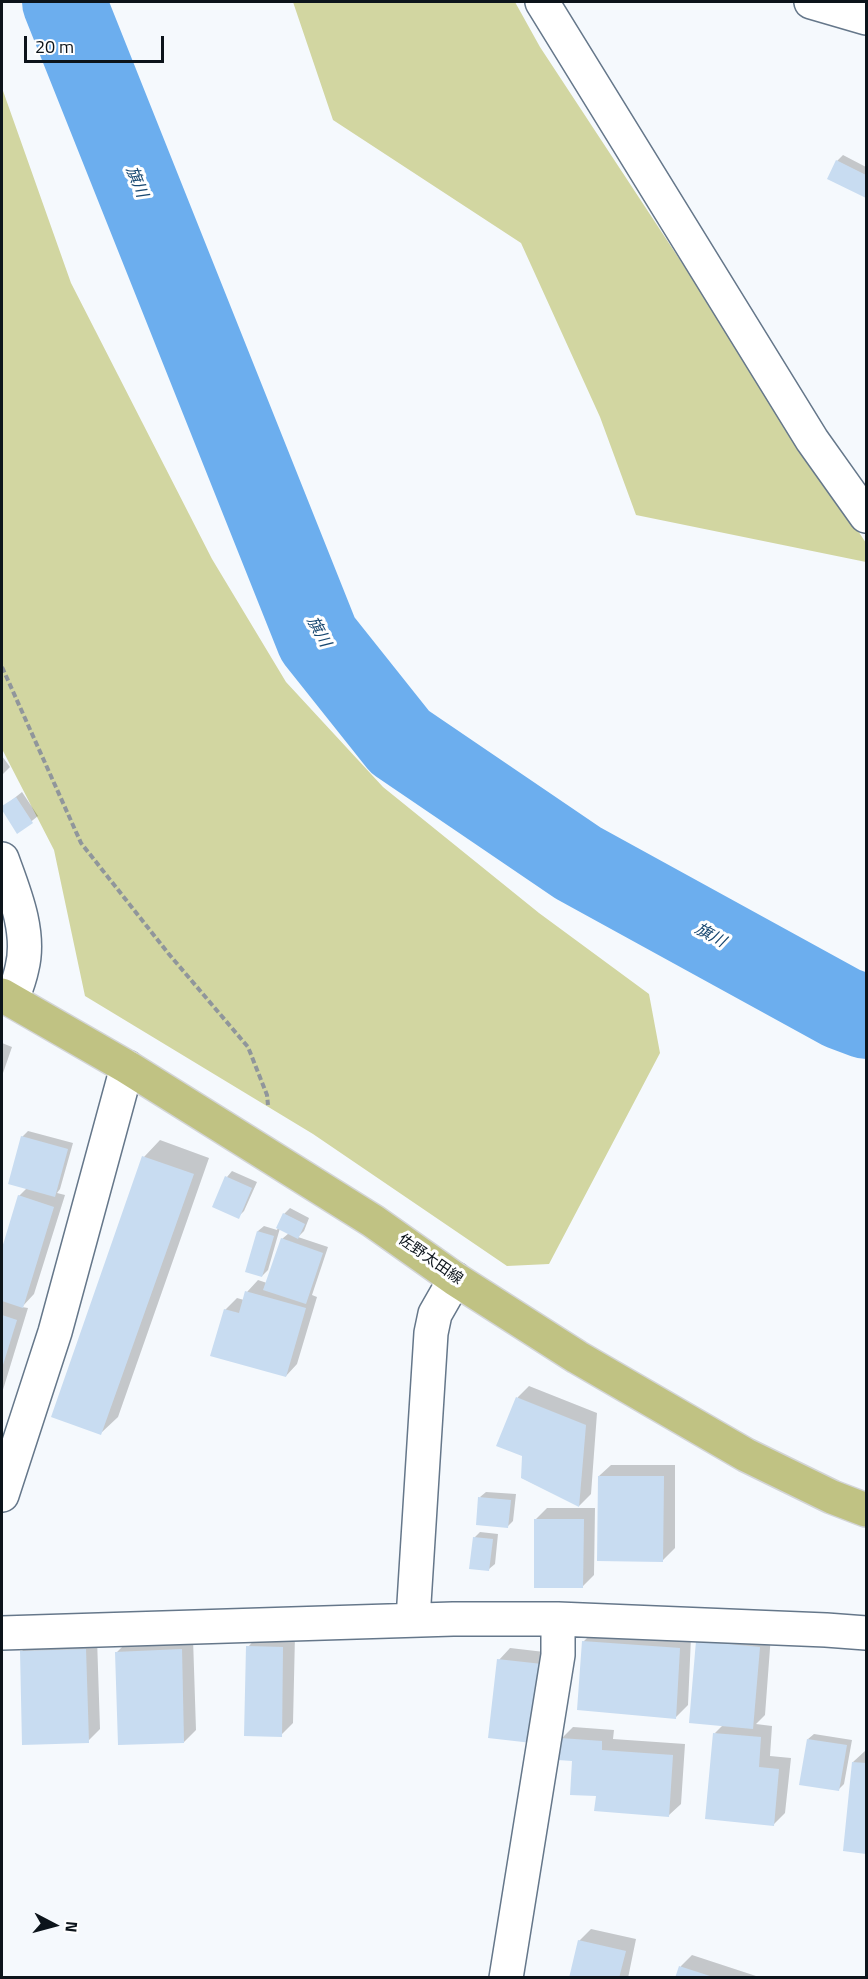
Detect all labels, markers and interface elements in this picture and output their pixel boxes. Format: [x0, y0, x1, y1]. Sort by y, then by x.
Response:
scale bar [27, 24, 166, 62]
text: 20 m [35, 33, 74, 60]
water label: 旗川 [121, 164, 151, 200]
water label: 旗川 [302, 613, 334, 651]
water label: 旗川 [691, 920, 729, 952]
street label: 佐野太田線 [394, 1231, 466, 1289]
north arrow [24, 1895, 84, 1955]
text: N [59, 1920, 84, 1934]

